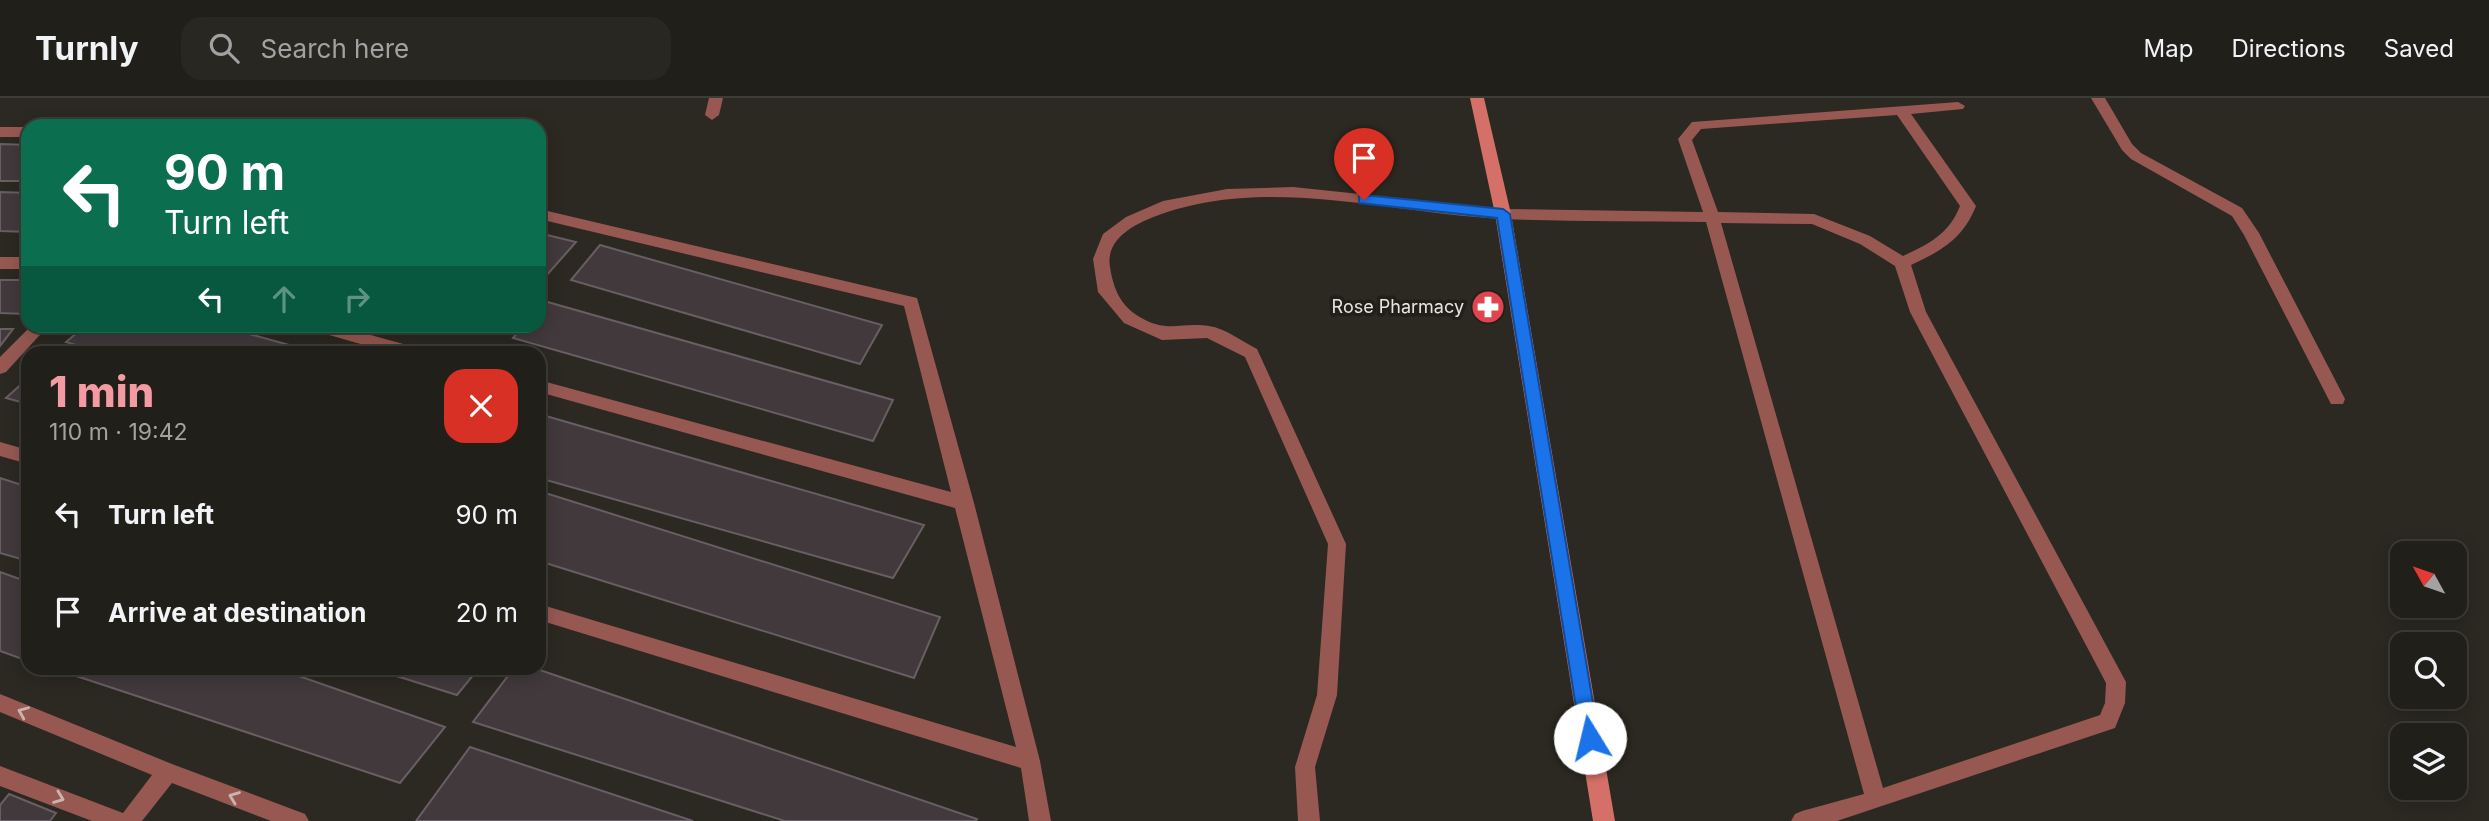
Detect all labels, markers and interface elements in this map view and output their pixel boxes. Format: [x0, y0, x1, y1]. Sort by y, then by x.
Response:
search box [181, 17, 671, 80]
text: Turnly [35, 28, 139, 68]
icon: search [205, 29, 243, 67]
text: Search here [261, 33, 409, 64]
text: Map [2144, 34, 2193, 63]
text: Directions [2231, 34, 2346, 63]
text: Saved [2384, 34, 2454, 63]
pin [1334, 128, 1394, 200]
icon: arrive [1345, 139, 1383, 177]
text: 90 m [164, 143, 285, 202]
icon: left [49, 147, 140, 238]
text: Turn left [164, 203, 289, 242]
icon: left [192, 280, 230, 318]
icon: ahead [265, 280, 303, 318]
icon: right [338, 280, 376, 318]
pharmacy icon: Rose Pharmacy [1469, 288, 1507, 326]
place label: Rose Pharmacy [1332, 296, 1464, 317]
text: 1 min [49, 366, 154, 417]
button: close [444, 369, 518, 443]
text: 110 m · 19:42 [49, 418, 188, 446]
icon: left [49, 495, 87, 533]
text: Turn left [108, 499, 214, 530]
text: 90 m [455, 499, 518, 530]
north arrow [2390, 541, 2468, 618]
map controls [2390, 541, 2467, 800]
icon: arrive [49, 593, 87, 631]
text: Arrive at destination [108, 597, 367, 628]
text: 20 m [456, 597, 518, 628]
button: search [2390, 632, 2467, 709]
position arrow [1553, 701, 1627, 775]
one-way arrow [18, 707, 30, 721]
button: layers [2390, 723, 2467, 800]
one-way arrow [52, 790, 64, 804]
one-way arrow [229, 791, 241, 805]

